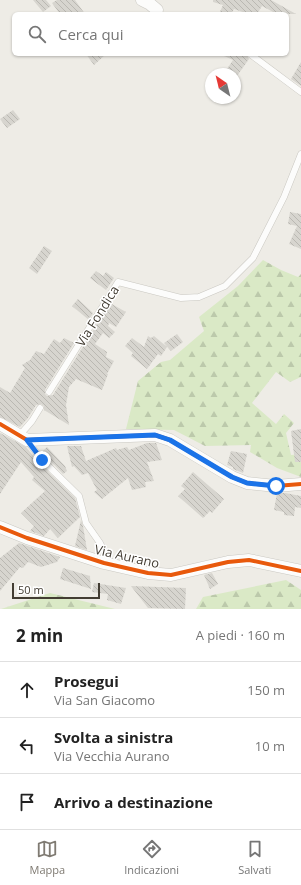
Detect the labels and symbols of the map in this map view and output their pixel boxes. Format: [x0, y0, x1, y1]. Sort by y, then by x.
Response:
north arrow [205, 68, 241, 104]
street label: Via Fondica [71, 282, 123, 350]
route end [33, 451, 51, 469]
route start [267, 477, 285, 495]
street label: Via Aurano [93, 540, 161, 572]
scale bar [12, 581, 100, 600]

